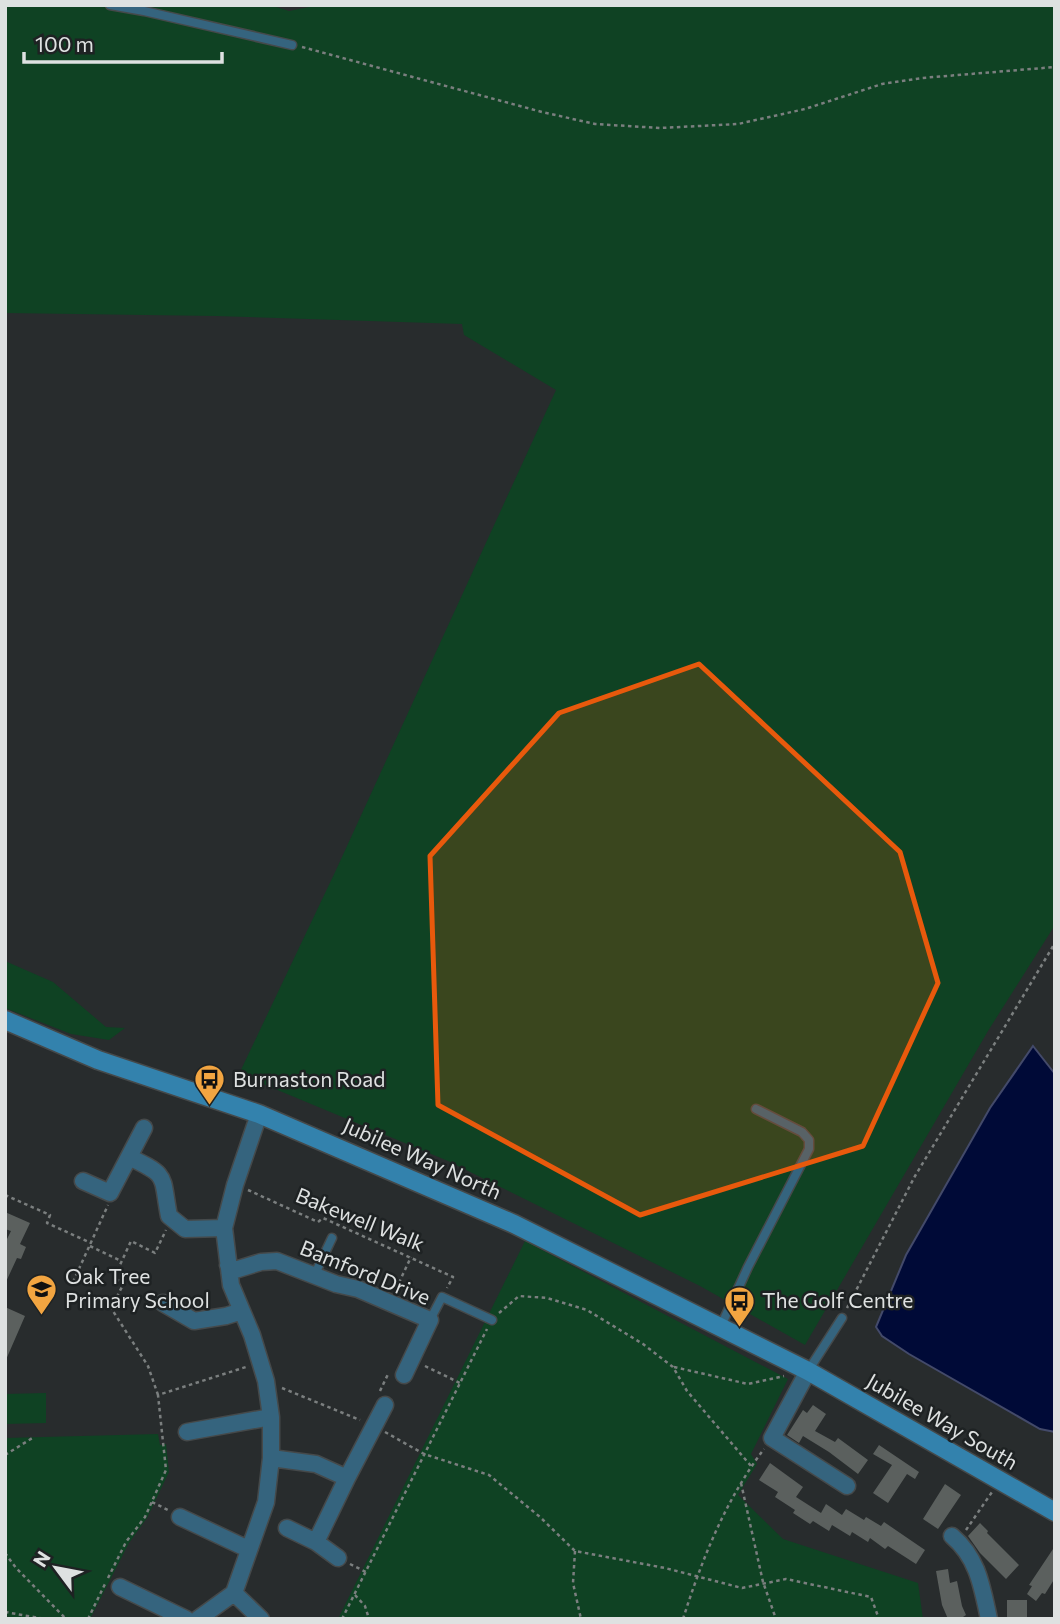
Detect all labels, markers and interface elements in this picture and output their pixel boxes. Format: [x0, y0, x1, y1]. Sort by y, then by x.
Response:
scale bar [24, 21, 222, 65]
text: 100 m [35, 31, 94, 56]
bus stop icon: Burnaston Road [193, 1063, 227, 1107]
place label: Burnaston Road [233, 1066, 385, 1091]
street label: Jubilee Way North [340, 1112, 506, 1204]
street label: Bakewell Walk [293, 1181, 429, 1256]
street label: Bamford Drive [297, 1234, 434, 1309]
place label: Oak Tree Primary School [65, 1263, 210, 1312]
school or university icon: Oak Tree Primary School [25, 1272, 59, 1316]
bus stop icon: The Golf Centre [722, 1284, 756, 1328]
place label: The Golf Centre [762, 1287, 913, 1312]
street label: Jubilee Way South [863, 1367, 1023, 1474]
north arrow [21, 1533, 91, 1603]
text: N [28, 1547, 55, 1571]

